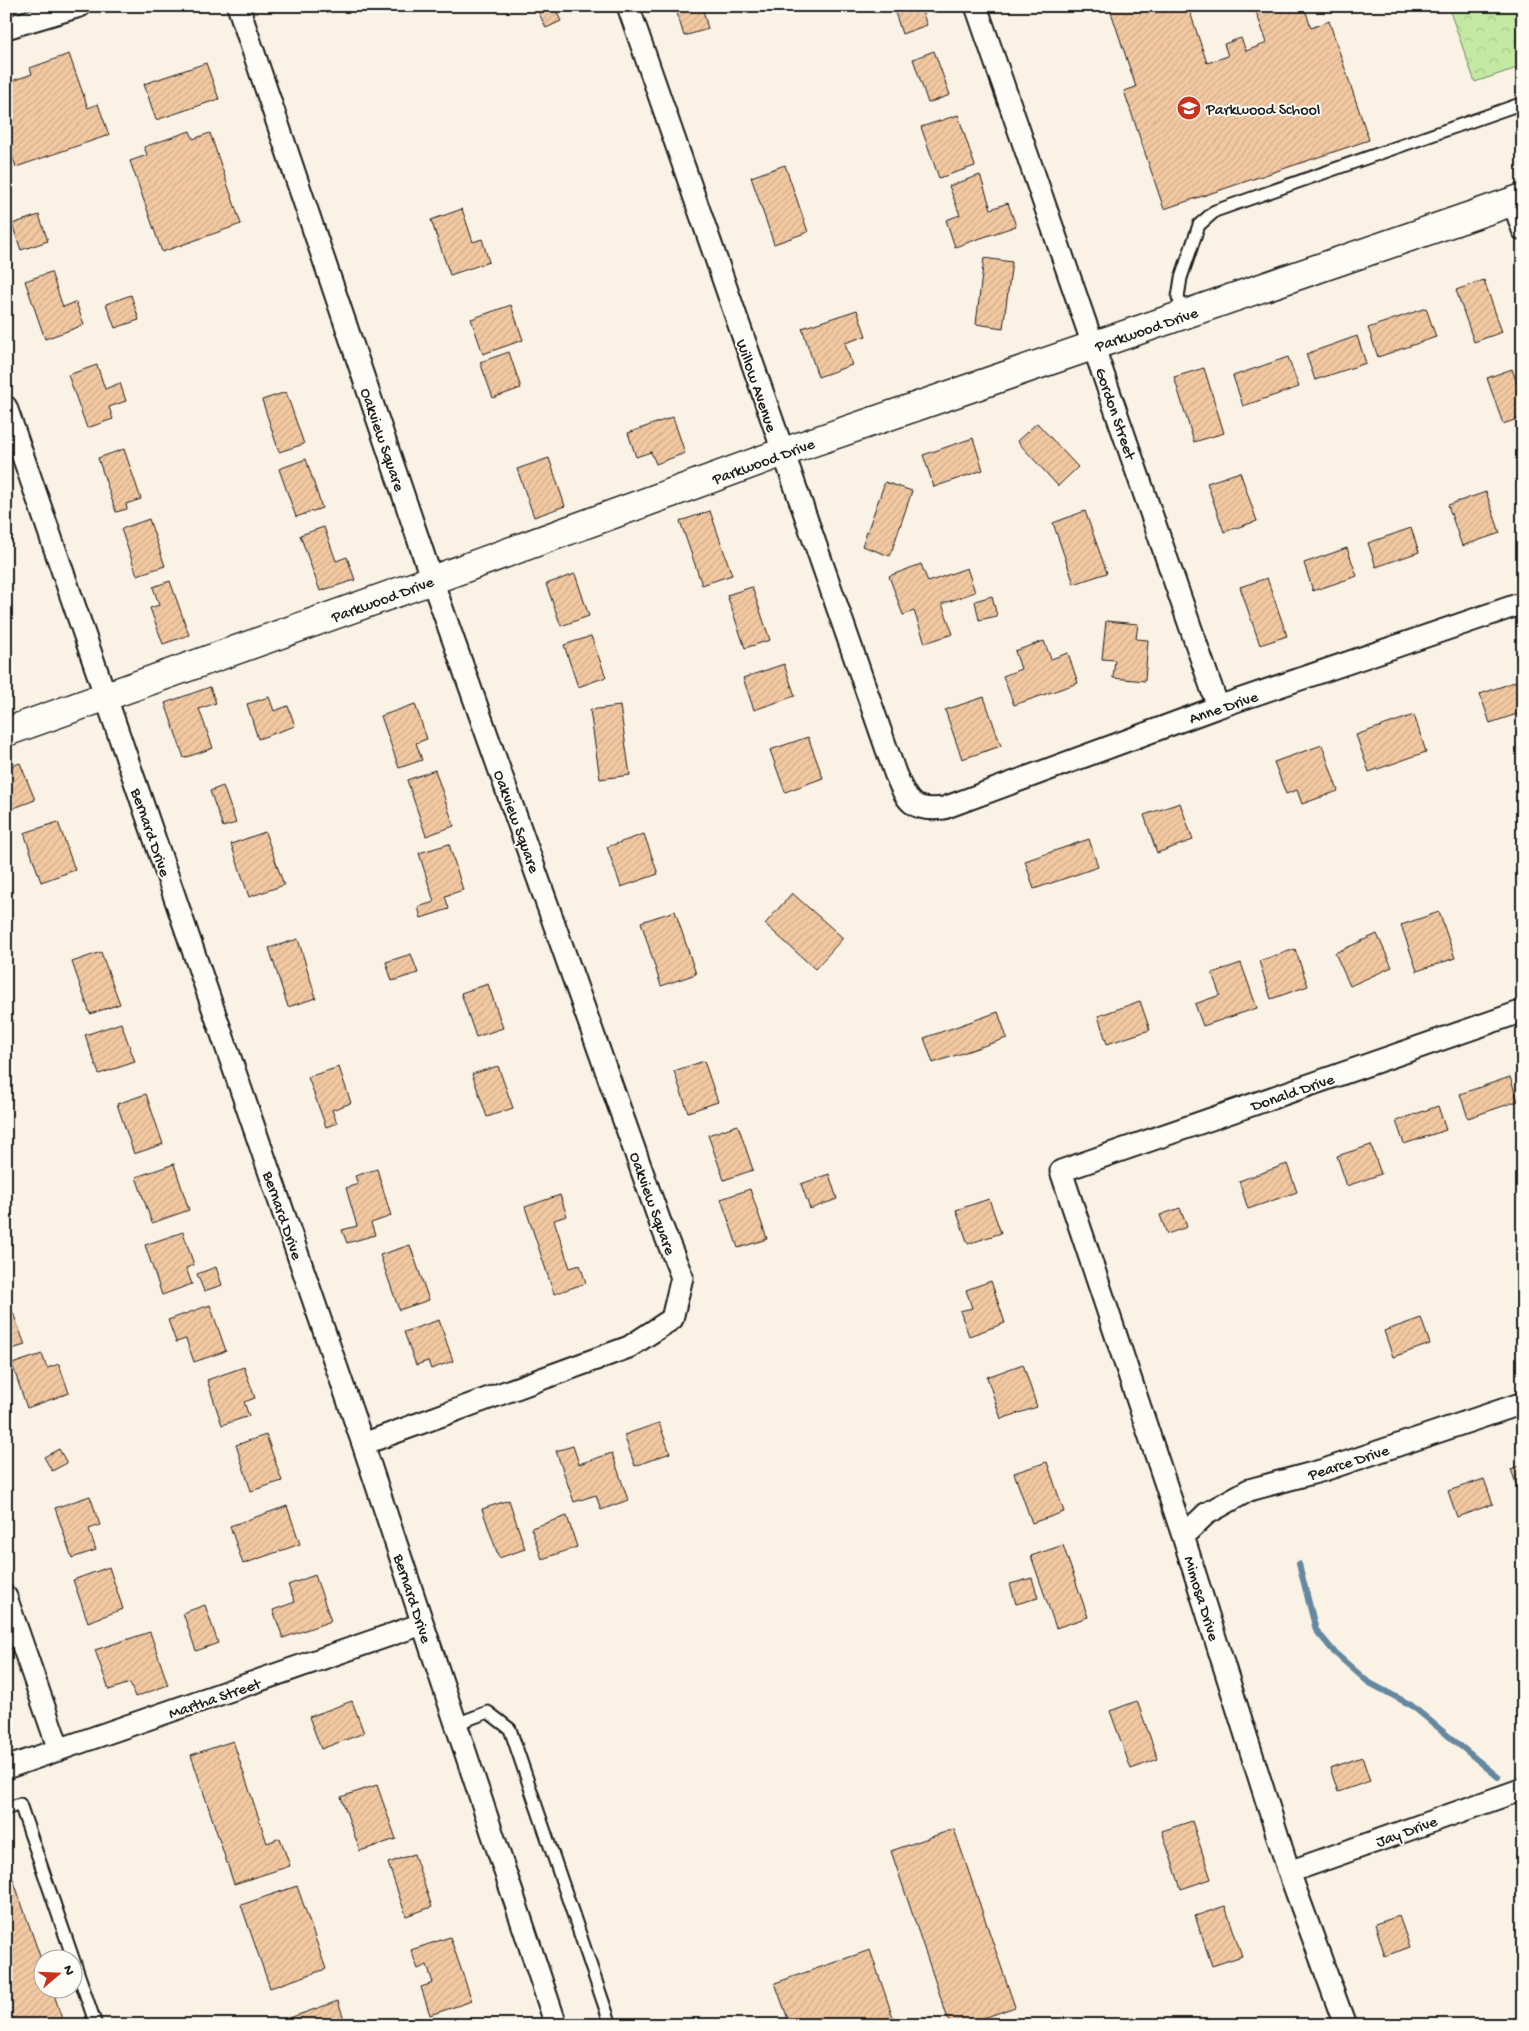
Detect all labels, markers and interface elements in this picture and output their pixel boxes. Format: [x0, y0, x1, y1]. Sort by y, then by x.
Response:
school or university icon: Parkwood School [1176, 95, 1202, 121]
place label: Parkwood School [1205, 102, 1320, 121]
street label: Parkwood Drive [1092, 305, 1202, 358]
street label: Willow Avenue [730, 337, 780, 436]
street label: Gordon Street [1089, 366, 1139, 464]
street label: Oakview Square [354, 386, 407, 495]
street label: Parkwood Drive [709, 436, 819, 491]
street label: Parkwood Drive [328, 574, 438, 629]
street label: Anne Drive [1187, 688, 1262, 730]
street label: Oakview Square [487, 768, 542, 877]
street label: Bernard Drive [124, 785, 173, 881]
street label: Donald Drive [1248, 1071, 1338, 1118]
street label: Oakview Square [623, 1150, 678, 1259]
street label: Bernard Drive [256, 1168, 305, 1264]
street label: Pearce Drive [1305, 1442, 1393, 1487]
street label: Bernard Drive [387, 1551, 434, 1647]
street label: Mimosa Drive [1178, 1554, 1222, 1644]
street label: Martha Street [167, 1675, 265, 1725]
street label: Jay Drive [1374, 1813, 1441, 1853]
north arrow [32, 1948, 82, 1998]
text: N [58, 1963, 77, 1978]

